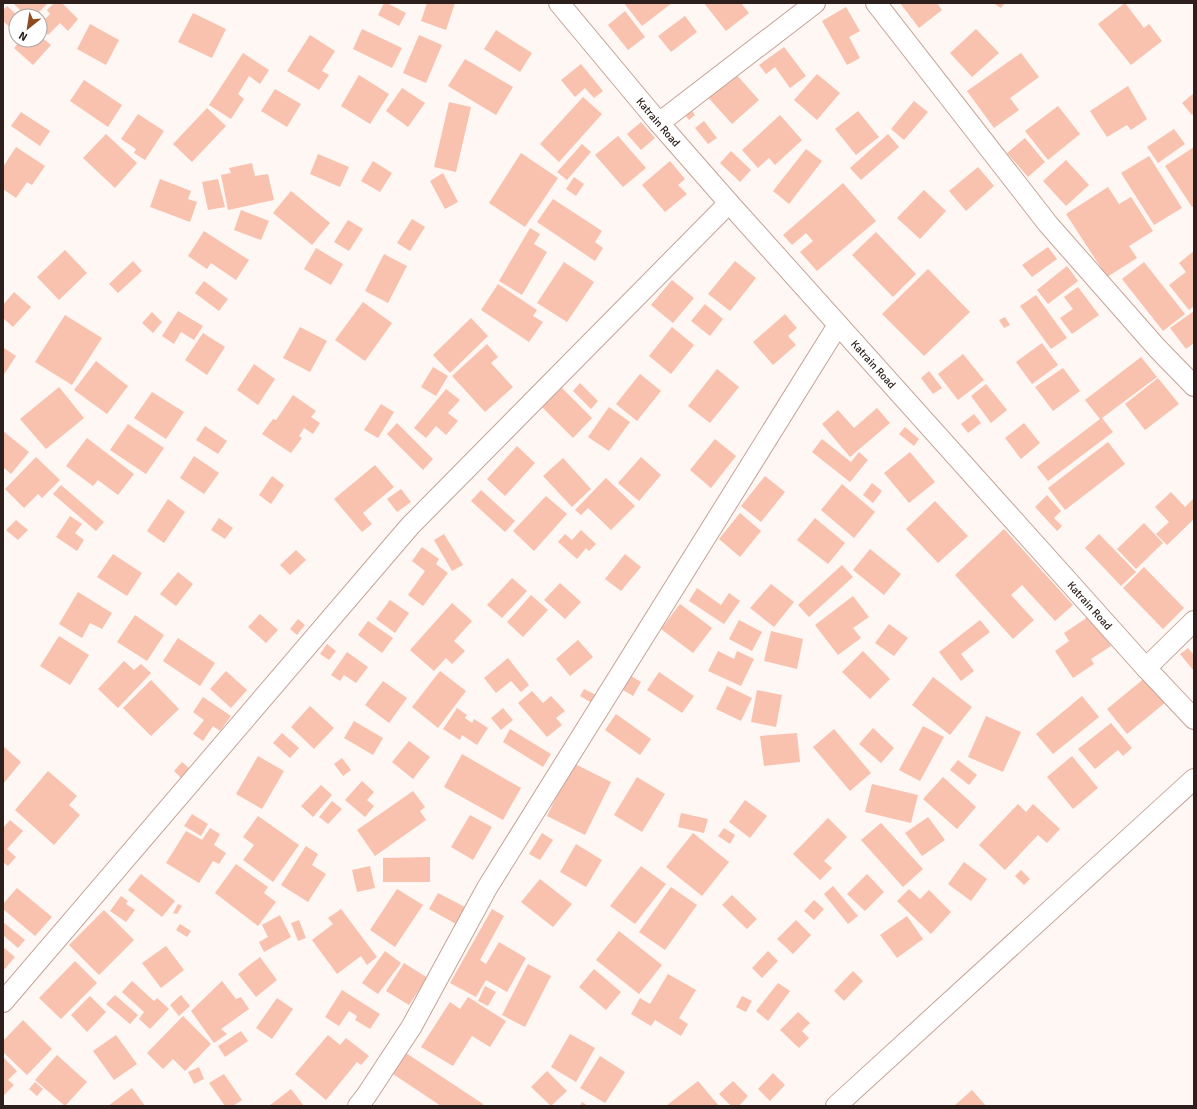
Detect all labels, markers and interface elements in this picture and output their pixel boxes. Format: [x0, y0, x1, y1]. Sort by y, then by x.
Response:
north arrow [8, 8, 48, 48]
text: N [17, 29, 30, 44]
street label: Katrain Road [633, 95, 683, 150]
street label: Katrain Road [848, 338, 898, 391]
street label: Katrain Road [1064, 579, 1115, 633]

